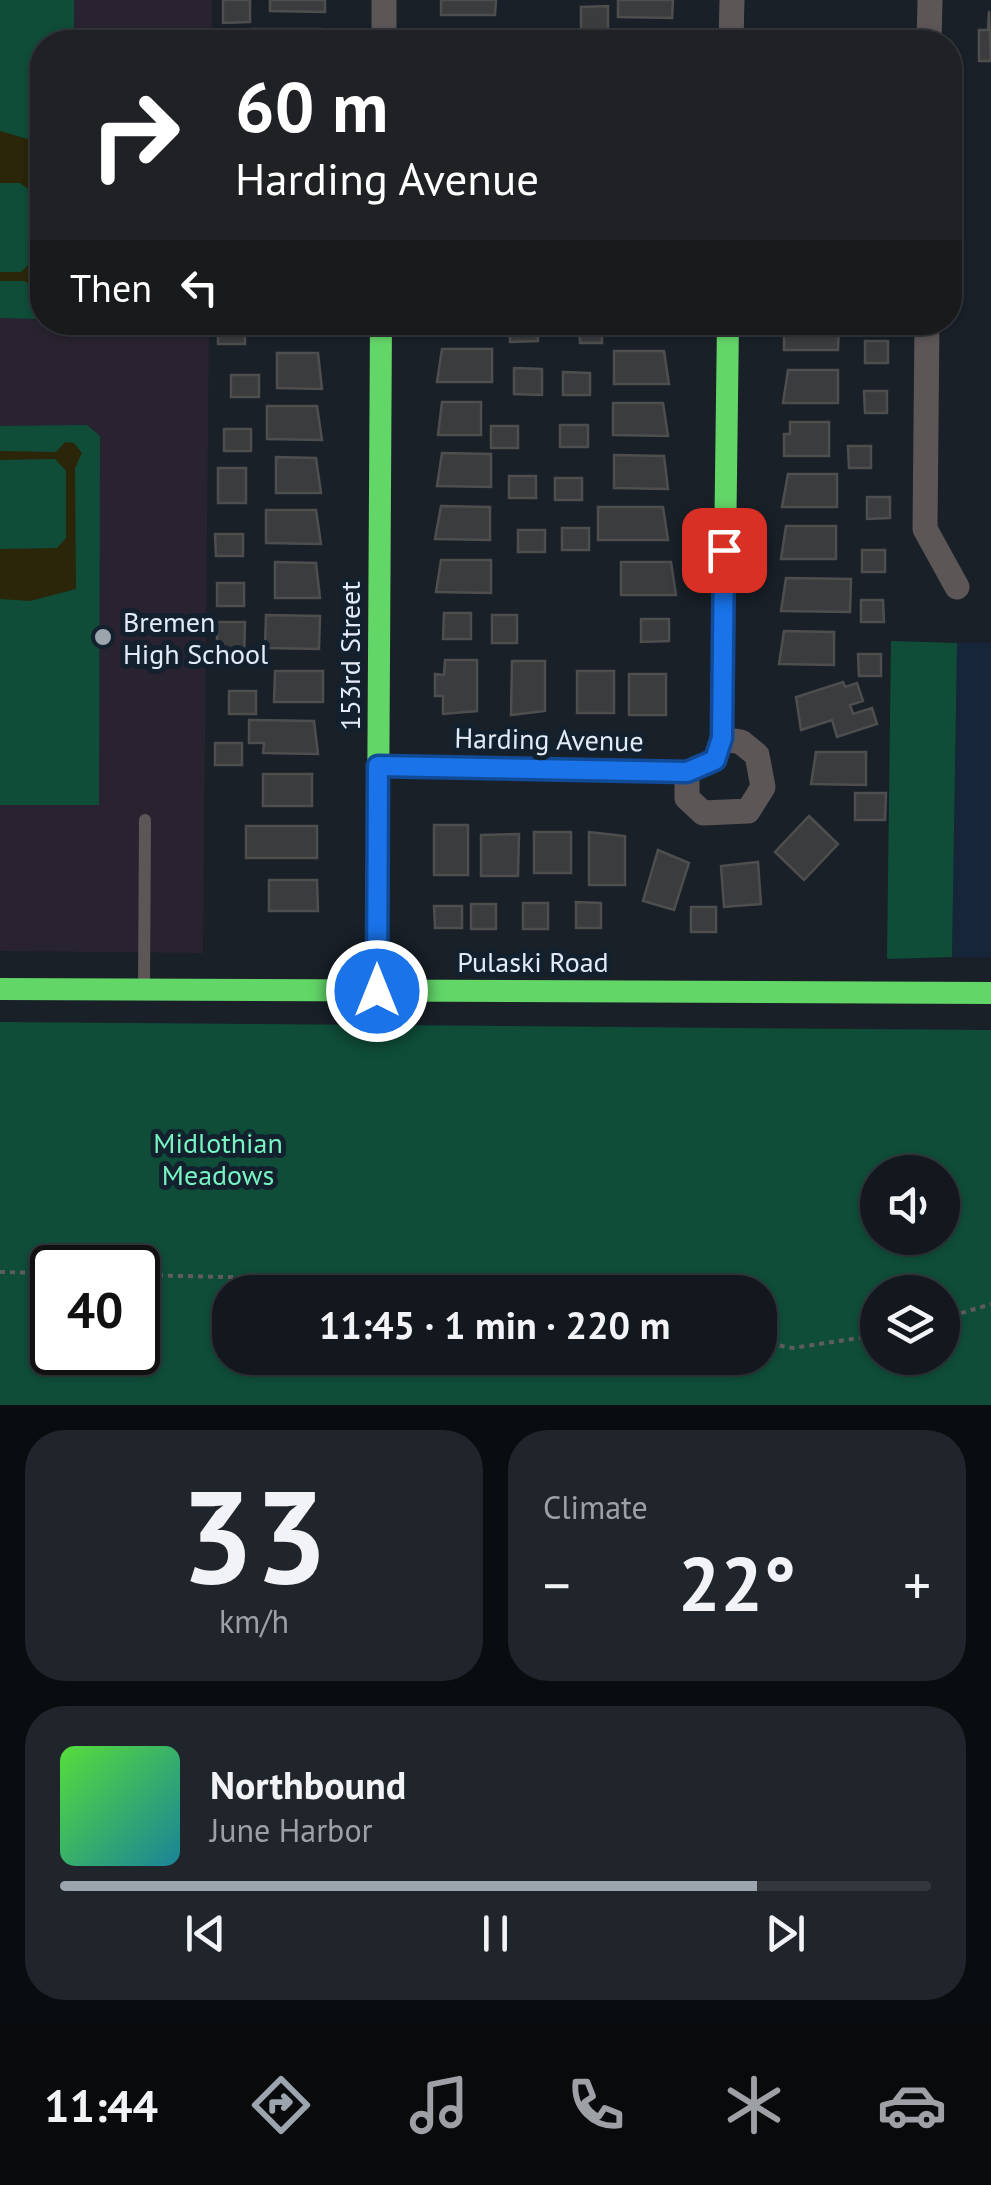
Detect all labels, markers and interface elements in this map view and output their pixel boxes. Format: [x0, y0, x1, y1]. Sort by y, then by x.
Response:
text: 60 m [235, 61, 388, 151]
icon: right [70, 70, 200, 200]
text: Harding Avenue [235, 149, 539, 207]
icon: left [172, 260, 227, 315]
text: Then [70, 263, 152, 312]
pin [682, 508, 767, 593]
icon: arrive [697, 523, 752, 578]
street label: 153rd Street [331, 581, 368, 731]
place label: Bremen High School [123, 603, 268, 672]
marker: Bremen High School [92, 626, 114, 648]
street label: Harding Avenue [454, 719, 644, 759]
position arrow [325, 939, 429, 1043]
street label: Pulaski Road [457, 943, 609, 980]
park label: Midlothian Meadows [153, 1124, 283, 1193]
map controls [860, 1155, 960, 1375]
button: sound [860, 1155, 960, 1255]
speed limit sign: 40 [30, 1245, 160, 1375]
button: layers [860, 1275, 960, 1375]
text: 11:45 · 1 min · 220 m [319, 1300, 670, 1349]
text: 33 [180, 1451, 328, 1619]
text: Climate [543, 1486, 648, 1528]
text: 22° [678, 1535, 796, 1632]
text: − [543, 1549, 571, 1620]
text: + [903, 1549, 931, 1620]
text: km/h [219, 1600, 289, 1642]
text: Northbound [210, 1760, 406, 1809]
text: June Harbor [210, 1809, 372, 1851]
icon: previous [178, 1906, 233, 1961]
icon: pause [468, 1906, 523, 1961]
icon: next [758, 1906, 813, 1961]
icon: directions [246, 2070, 316, 2140]
icon: music [404, 2070, 474, 2140]
icon: phone [561, 2070, 631, 2140]
icon: climate [719, 2070, 789, 2140]
icon: car [877, 2070, 947, 2140]
text: 11:44 [44, 2076, 158, 2134]

